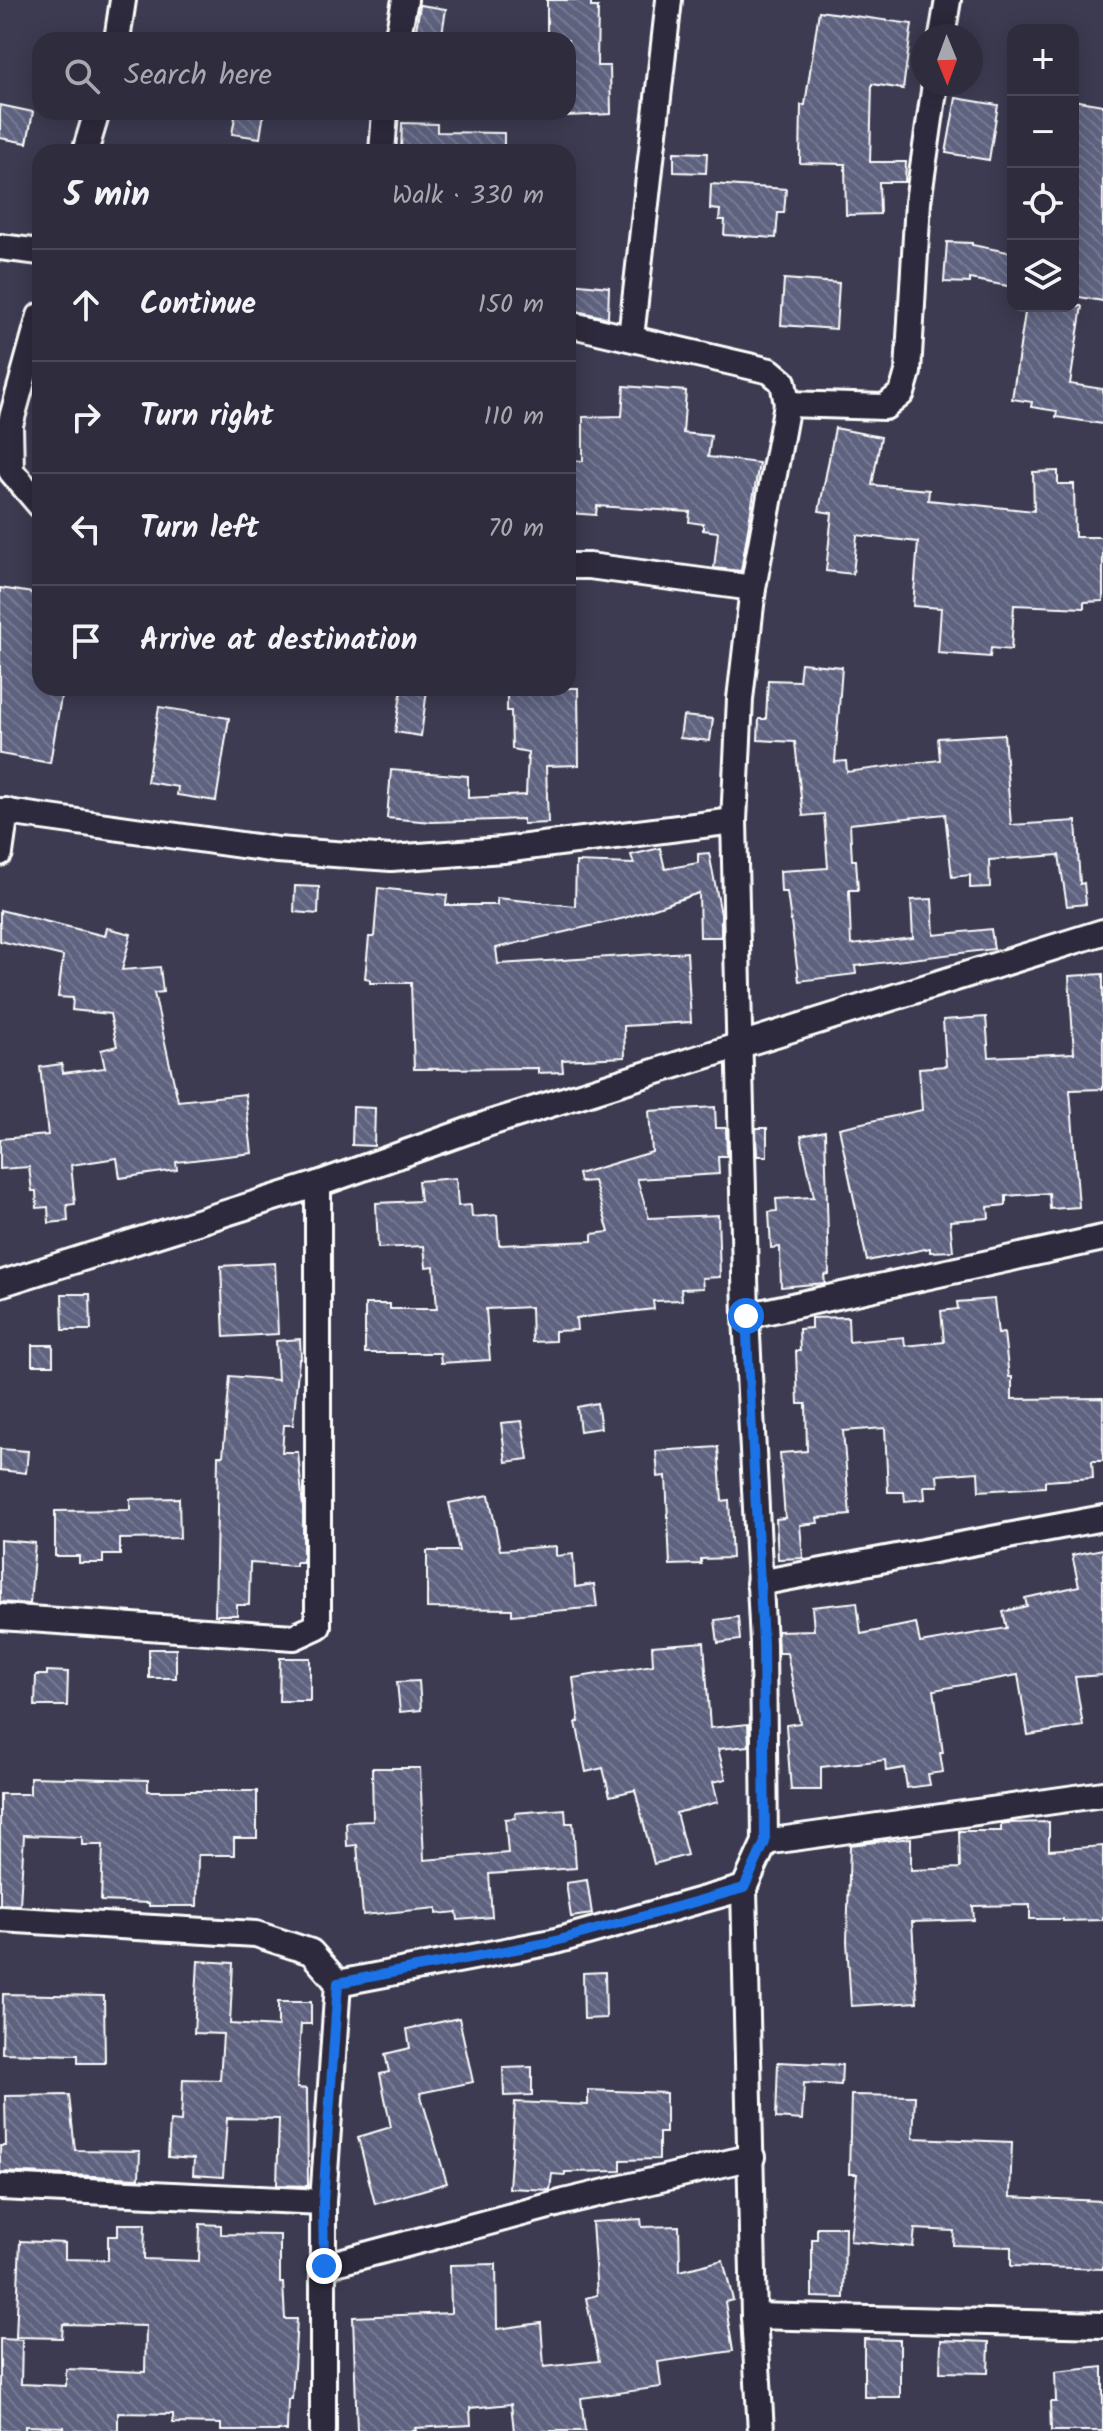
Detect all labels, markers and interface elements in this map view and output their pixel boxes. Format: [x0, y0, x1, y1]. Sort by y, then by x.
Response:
north arrow [911, 24, 983, 96]
map controls [1007, 24, 1079, 312]
button: + [1007, 24, 1079, 96]
search box [32, 32, 576, 120]
text: Search here [124, 52, 272, 100]
icon: search [60, 54, 104, 98]
button: − [1007, 96, 1079, 168]
button: locate [1007, 168, 1079, 240]
text: 5 min [64, 169, 150, 223]
text: Walk · 330 m [392, 175, 544, 217]
button: layers [1007, 240, 1079, 312]
text: Continue [140, 281, 256, 329]
icon: ahead [64, 283, 108, 327]
text: 150 m [478, 284, 544, 326]
text: Turn right [140, 393, 273, 441]
icon: right [64, 395, 108, 439]
text: 110 m [484, 396, 544, 438]
text: Turn left [140, 505, 259, 553]
icon: left [64, 507, 108, 551]
text: 70 m [488, 508, 544, 550]
text: Arrive at destination [140, 617, 417, 665]
icon: arrive [64, 619, 108, 663]
route start [728, 1298, 764, 1334]
route end [306, 2248, 342, 2284]

